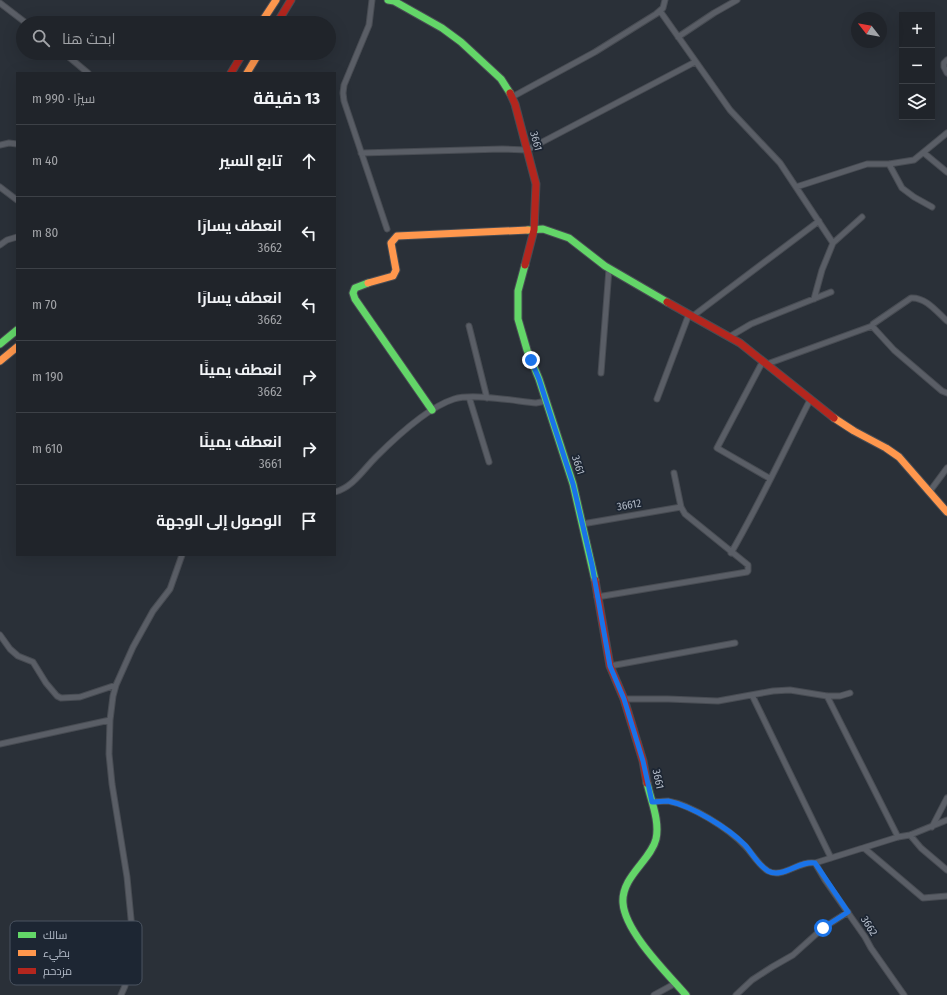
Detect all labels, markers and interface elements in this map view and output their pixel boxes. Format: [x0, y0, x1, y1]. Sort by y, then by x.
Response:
north arrow [851, 12, 887, 48]
map controls [899, 12, 935, 120]
button: + [899, 12, 935, 48]
search box [16, 16, 336, 60]
icon: search [30, 27, 52, 49]
text: ابحث هنا [62, 30, 116, 48]
button: − [899, 48, 935, 84]
button: layers [899, 84, 935, 120]
text: 13 دقيقة [253, 88, 320, 109]
text: سيرًا · 990 m [32, 91, 95, 106]
street label: 3661 [527, 130, 545, 152]
icon: ahead [298, 150, 320, 172]
text: تابع السير [219, 152, 282, 170]
text: 40 m [32, 153, 58, 168]
text: انعطف يسارًا [197, 217, 282, 235]
icon: left [298, 222, 320, 244]
text: 80 m [32, 225, 58, 240]
text: 3662 [258, 240, 282, 255]
text: انعطف يسارًا [197, 289, 282, 307]
icon: left [298, 294, 320, 316]
text: 70 m [32, 297, 57, 312]
text: 3662 [258, 312, 282, 327]
route end [522, 351, 540, 369]
text: انعطف يمينًا [199, 361, 282, 379]
icon: right [298, 366, 320, 388]
text: 190 m [32, 369, 63, 384]
text: 3662 [258, 384, 282, 399]
text: انعطف يمينًا [199, 433, 282, 451]
icon: right [298, 438, 320, 460]
text: 610 m [32, 441, 63, 456]
street label: 3661 [569, 454, 587, 476]
text: 3661 [259, 456, 282, 471]
street label: 36612 [616, 496, 642, 514]
icon: arrive [298, 510, 320, 532]
text: الوصول إلى الوجهة [156, 512, 282, 530]
street label: 3661 [650, 768, 666, 790]
street label: 3662 [858, 914, 880, 938]
route start [814, 919, 832, 937]
legend [10, 921, 142, 985]
text: سالك [43, 929, 67, 942]
text: بطيء [43, 947, 70, 962]
text: مزدحم [43, 965, 72, 979]

